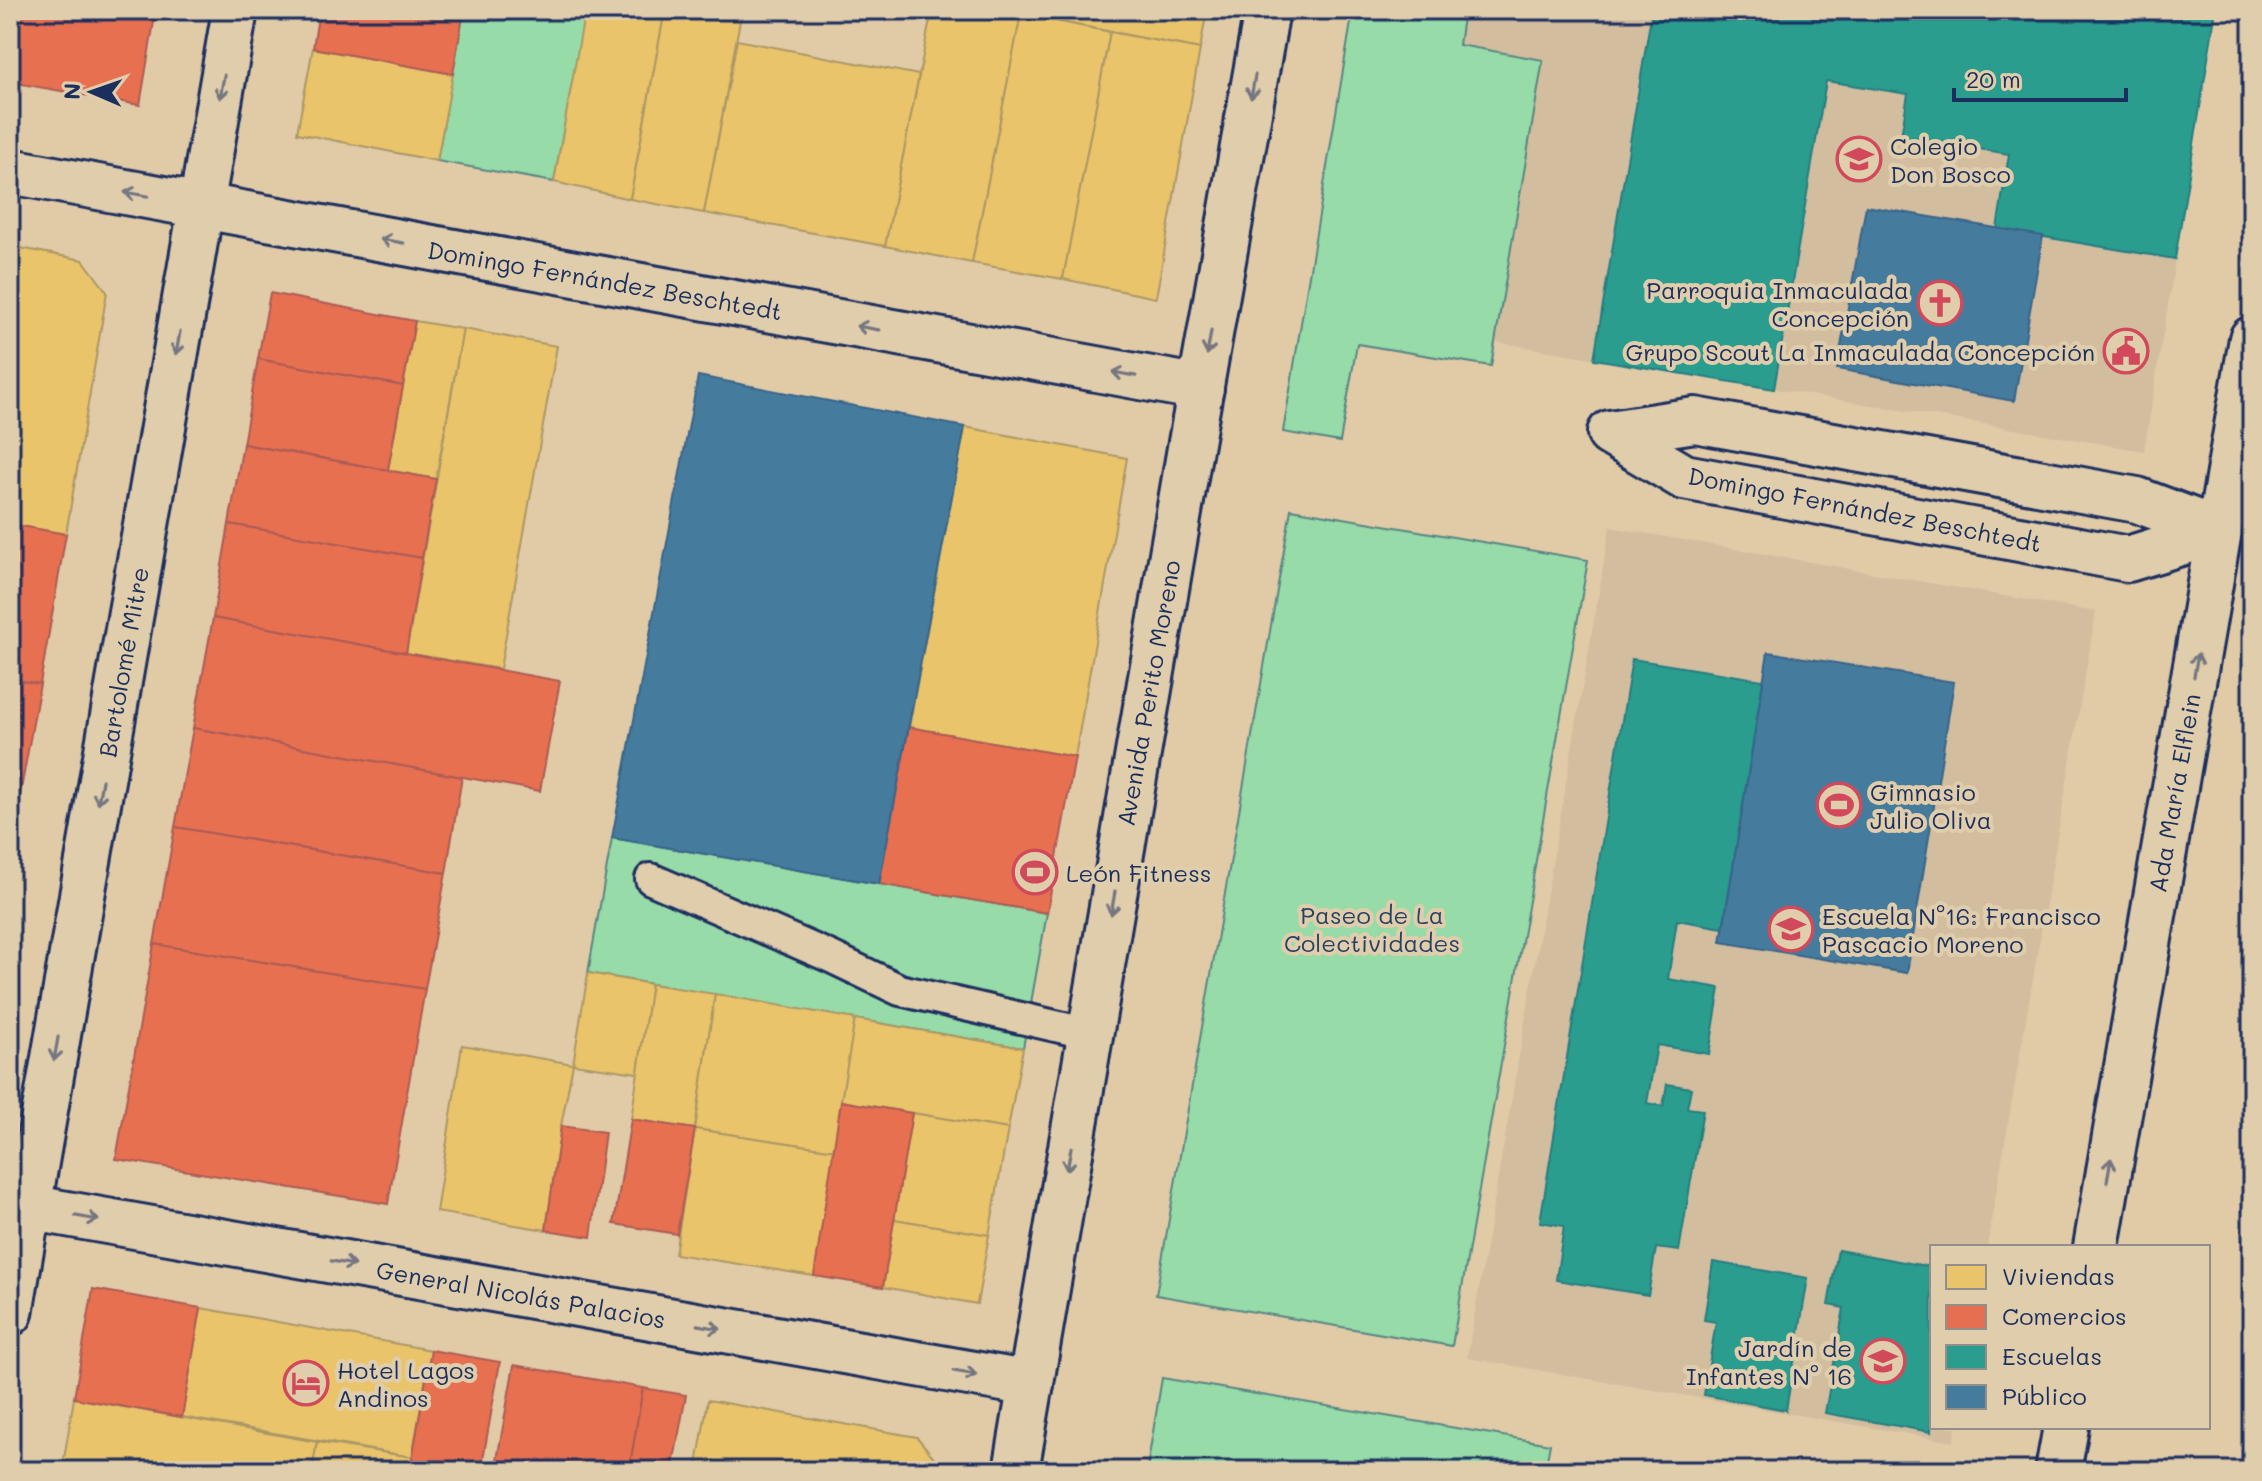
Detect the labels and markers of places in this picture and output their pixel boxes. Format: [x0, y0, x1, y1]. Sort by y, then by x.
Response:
place label: Colegio Don Bosco [1890, 130, 2011, 189]
school or university icon: Colegio Don Bosco [1835, 135, 1883, 183]
place label: Parroquia Inmaculada Concepción [1646, 274, 1909, 333]
church icon: Parroquia Inmaculada Concepción [1916, 279, 1964, 327]
public building icon: Grupo Scout La Inmaculada Concepción [2102, 327, 2150, 375]
place label: Grupo Scout La Inmaculada Concepción [1625, 336, 2095, 367]
place label: Gimnasio Julio Oliva [1870, 776, 1992, 835]
sports icon: Gimnasio Julio Oliva [1815, 781, 1863, 829]
sports icon: León Fitness [1011, 848, 1059, 896]
place label: León Fitness [1066, 857, 1212, 888]
place label: Escuela N°16: Francisco Pascacio Moreno [1822, 900, 2101, 959]
school or university icon: Escuela N°16: Francisco Pascacio Moreno [1767, 905, 1815, 953]
place label: Jardín de Infantes N° 16 [1686, 1332, 1852, 1391]
school or university icon: Jardín de Infantes N° 16 [1859, 1337, 1907, 1385]
place label: Hotel Lagos Andinos [337, 1354, 475, 1413]
hotel icon: Hotel Lagos Andinos [282, 1359, 330, 1407]

